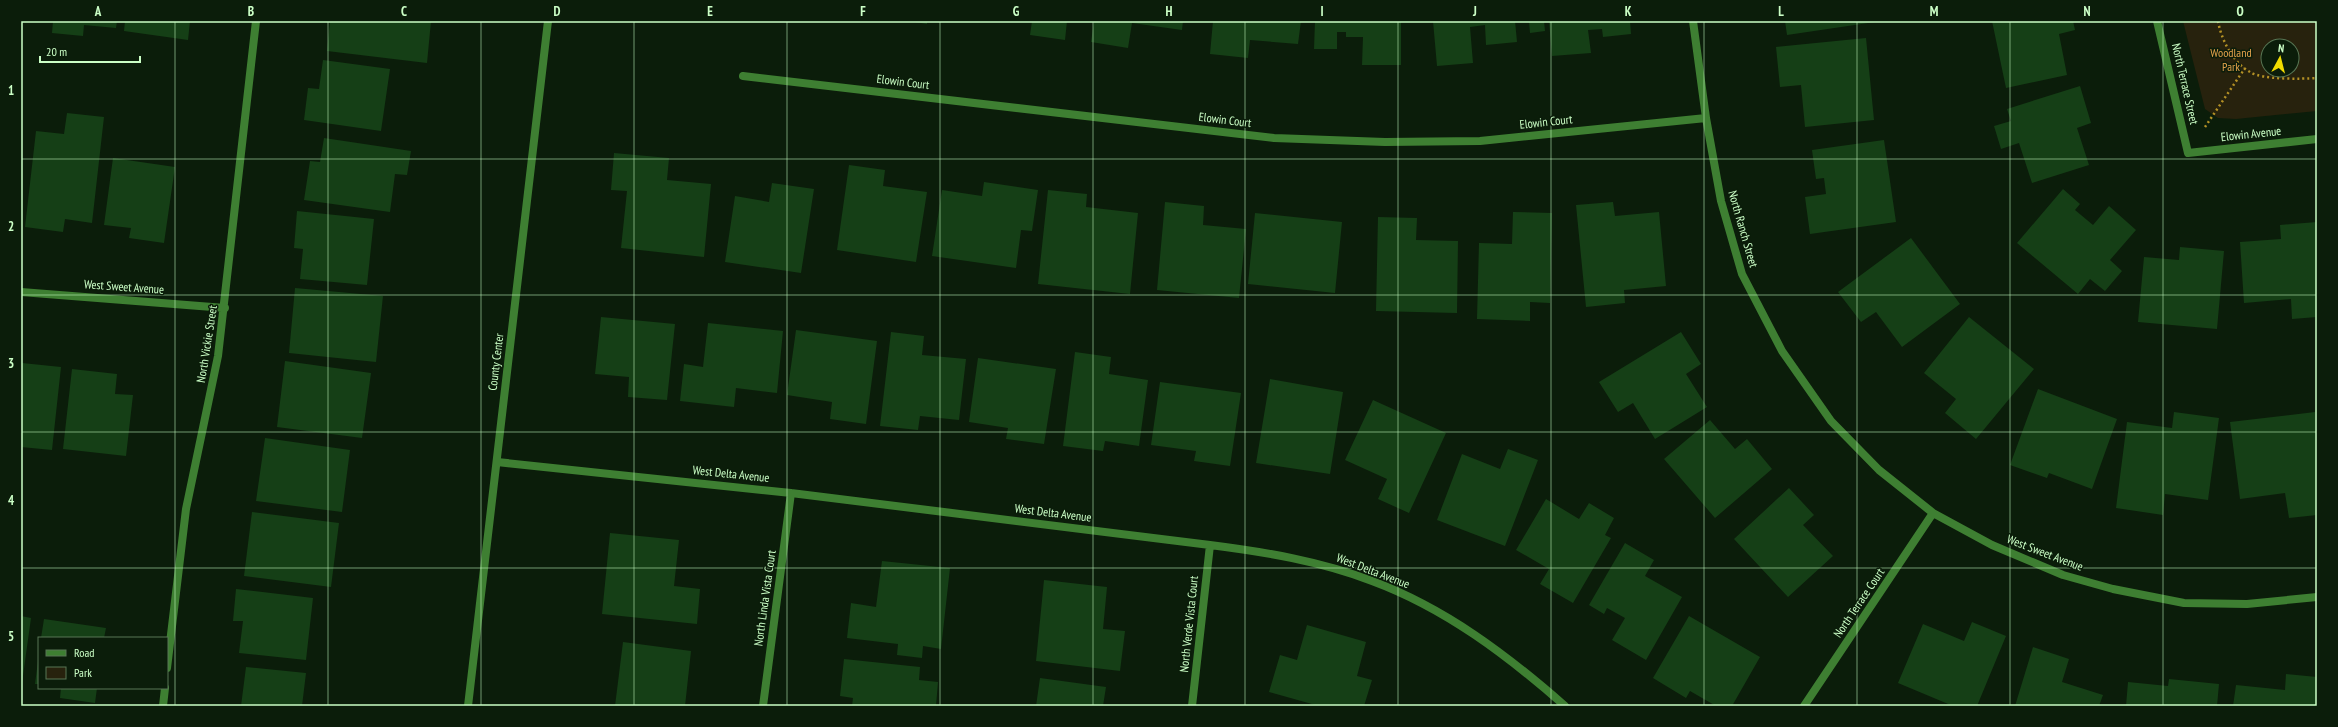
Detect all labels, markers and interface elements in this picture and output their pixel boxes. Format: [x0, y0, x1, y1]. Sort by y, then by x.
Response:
text: A [94, 3, 102, 20]
text: B [248, 3, 254, 20]
text: C [401, 3, 407, 20]
text: D [554, 3, 561, 20]
text: E [707, 3, 713, 20]
text: F [860, 3, 866, 20]
text: G [1013, 3, 1020, 20]
text: H [1166, 3, 1173, 20]
text: I [1320, 3, 1324, 20]
text: J [1472, 3, 1477, 20]
text: K [1625, 3, 1632, 20]
text: L [1778, 3, 1784, 20]
text: M [1930, 3, 1939, 20]
text: N [2083, 3, 2091, 20]
text: O [2236, 3, 2244, 20]
scale bar [40, 38, 140, 64]
north arrow [2260, 38, 2300, 78]
text: N [2277, 41, 2285, 55]
street label: North Terrace Street [2169, 42, 2202, 127]
text: 20 m [46, 44, 67, 59]
park label: Woodland Park [2210, 45, 2252, 74]
street label: Elowin Court [876, 71, 931, 92]
text: 1 [8, 82, 14, 99]
street label: Elowin Court [1198, 109, 1253, 130]
street label: Elowin Court [1519, 111, 1574, 132]
street label: Elowin Avenue [2220, 123, 2282, 144]
street label: North Ranch Street [1725, 189, 1762, 270]
text: 2 [8, 218, 14, 235]
street label: West Sweet Avenue [83, 276, 165, 297]
street label: North Vickie Street [193, 304, 220, 384]
street label: County Center [485, 332, 507, 391]
text: 3 [8, 355, 14, 372]
street label: West Delta Avenue [692, 462, 770, 485]
text: 4 [8, 492, 15, 509]
street label: West Delta Avenue [1014, 500, 1092, 525]
street label: West Sweet Avenue [2005, 531, 2085, 574]
street label: North Linda Vista Court [750, 548, 779, 647]
street label: West Delta Avenue [1334, 550, 1412, 591]
street label: North Terrace Court [1830, 565, 1888, 640]
street label: North Verde Vista Court [1176, 574, 1201, 673]
text: 5 [8, 628, 14, 645]
legend [38, 637, 168, 689]
text: Road [74, 645, 94, 660]
text: Park [74, 665, 92, 680]

